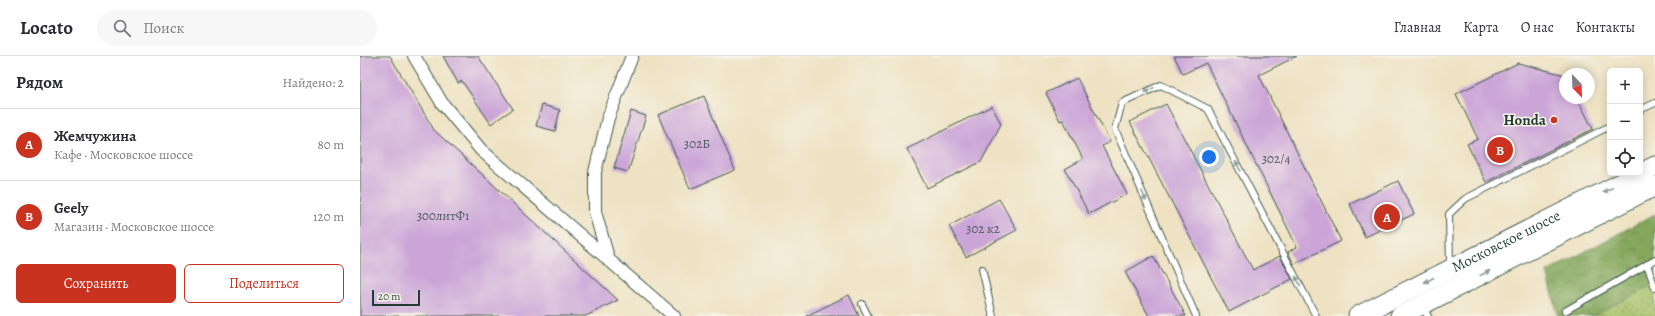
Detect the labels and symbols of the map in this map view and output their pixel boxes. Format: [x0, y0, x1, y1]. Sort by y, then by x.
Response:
north arrow [1559, 68, 1595, 104]
one-way arrow [1144, 87, 1155, 93]
place label: Honda [1504, 110, 1547, 130]
marker: Honda [1549, 115, 1559, 125]
house number: 302Б [684, 135, 710, 152]
pin: B [1487, 135, 1513, 165]
your location [1199, 147, 1219, 167]
house number: 302/4 [1262, 150, 1290, 167]
one-way arrow [1234, 160, 1241, 172]
one-way arrow [1602, 187, 1613, 193]
one-way arrow [1141, 190, 1147, 201]
pin: A [1374, 202, 1400, 232]
street label: Московское шоссе [1448, 205, 1564, 277]
house number: 300литФ1 [417, 207, 470, 224]
house number: 302 к2 [966, 220, 1000, 237]
one-way arrow [1479, 270, 1490, 276]
one-way arrow [1295, 276, 1301, 287]
one-way arrow [1423, 277, 1435, 283]
scale bar [372, 288, 420, 307]

